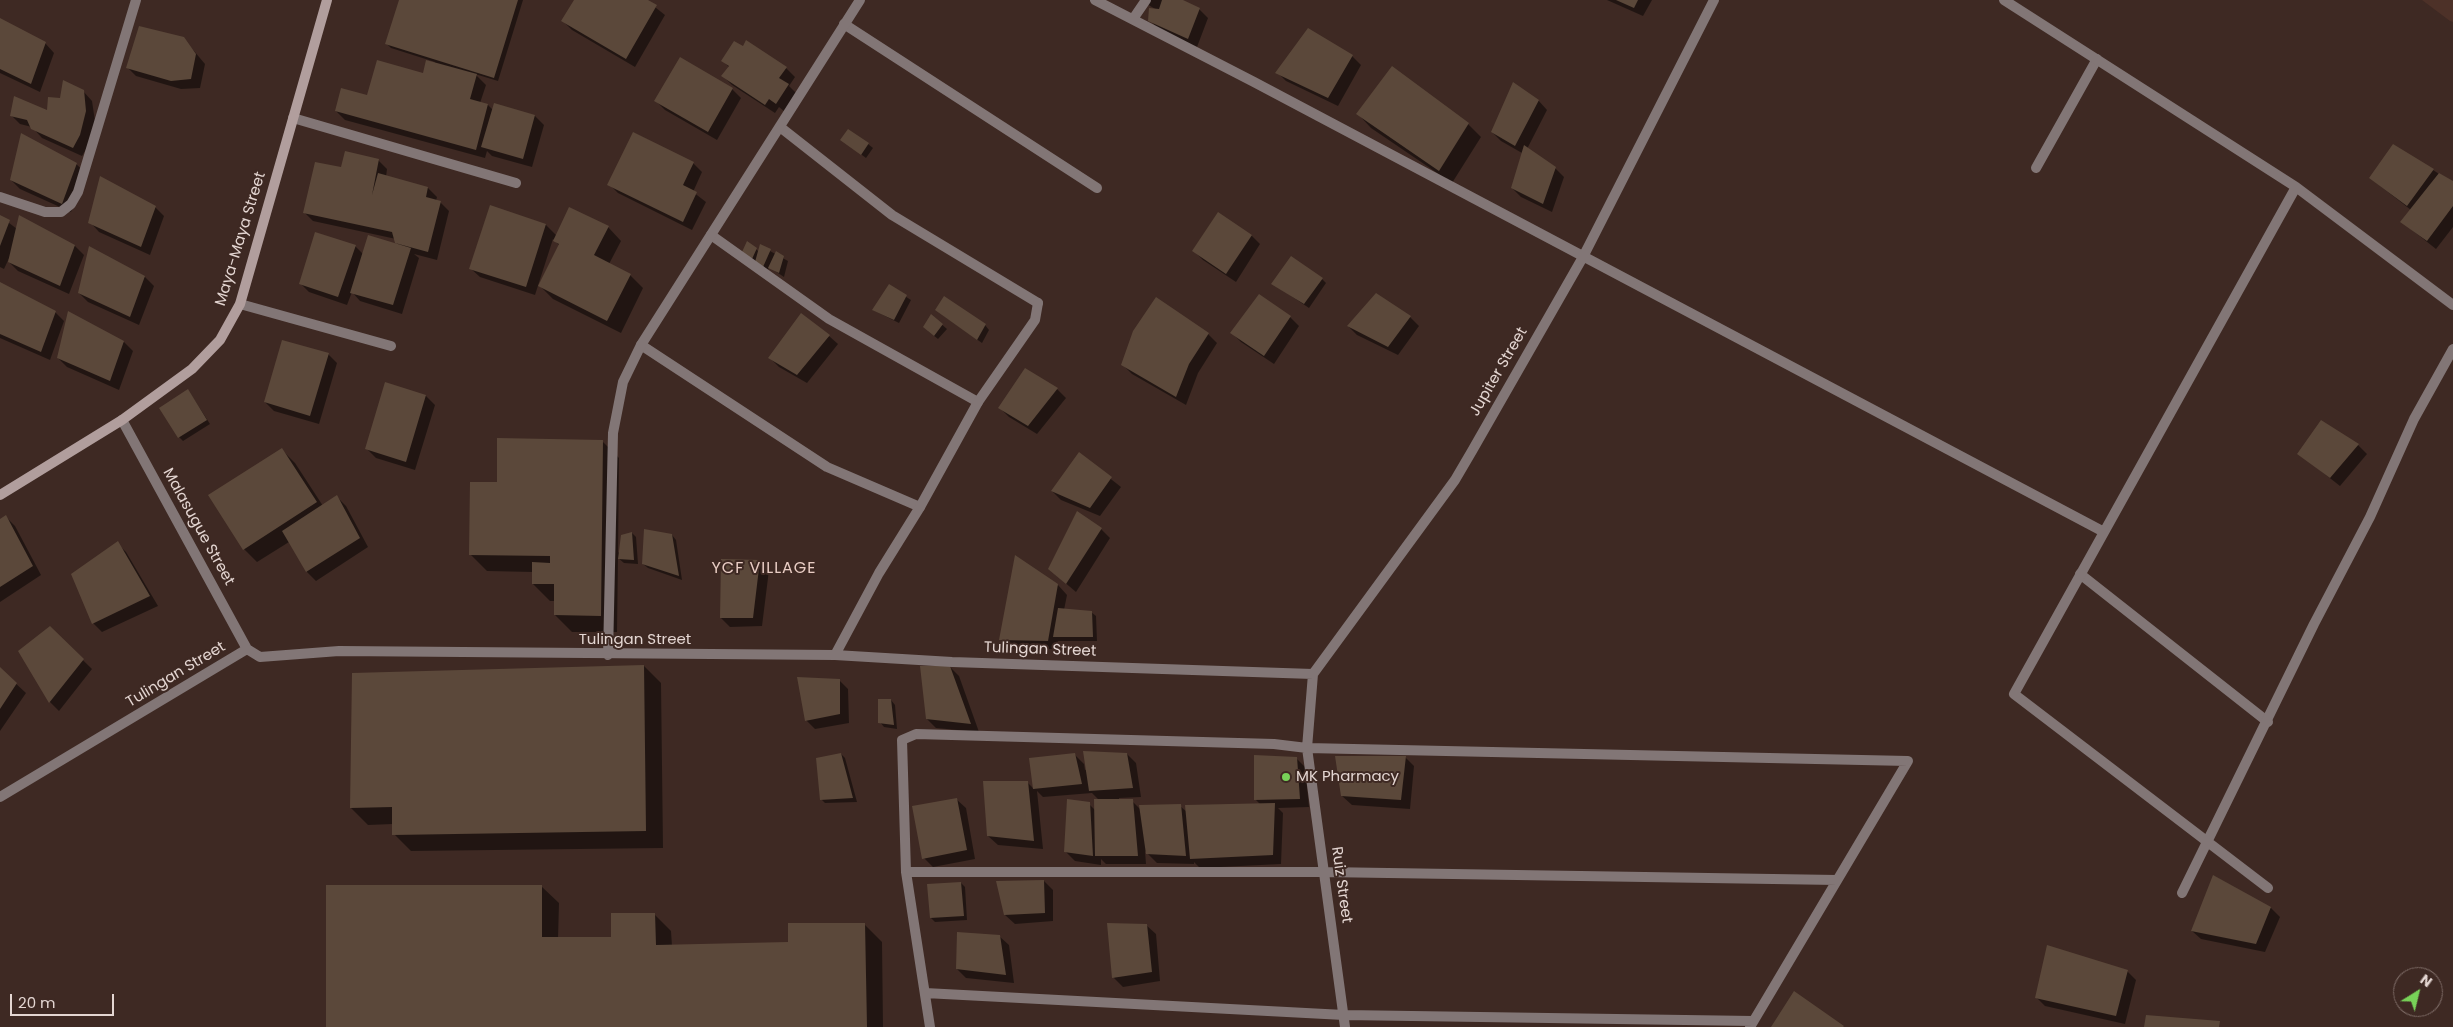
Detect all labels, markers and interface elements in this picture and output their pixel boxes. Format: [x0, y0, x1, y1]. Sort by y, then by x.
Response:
street label: Maya-Maya Street [212, 170, 270, 308]
street label: Jupiter Street [1466, 324, 1532, 420]
street label: Malasugue Street [158, 465, 238, 589]
district label: YCF VILLAGE [710, 559, 818, 579]
street label: Tulingan Street [579, 631, 691, 649]
street label: Tulingan Street [123, 638, 229, 712]
street label: Tulingan Street [983, 639, 1097, 661]
place label: MK Pharmacy [1296, 768, 1399, 786]
marker: MK Pharmacy [1280, 771, 1292, 783]
street label: Ruiz Street [1327, 846, 1355, 924]
north arrow [2393, 967, 2443, 1017]
text: N [2416, 969, 2436, 992]
scale bar [12, 984, 116, 1016]
text: 20 m [18, 992, 56, 1013]

